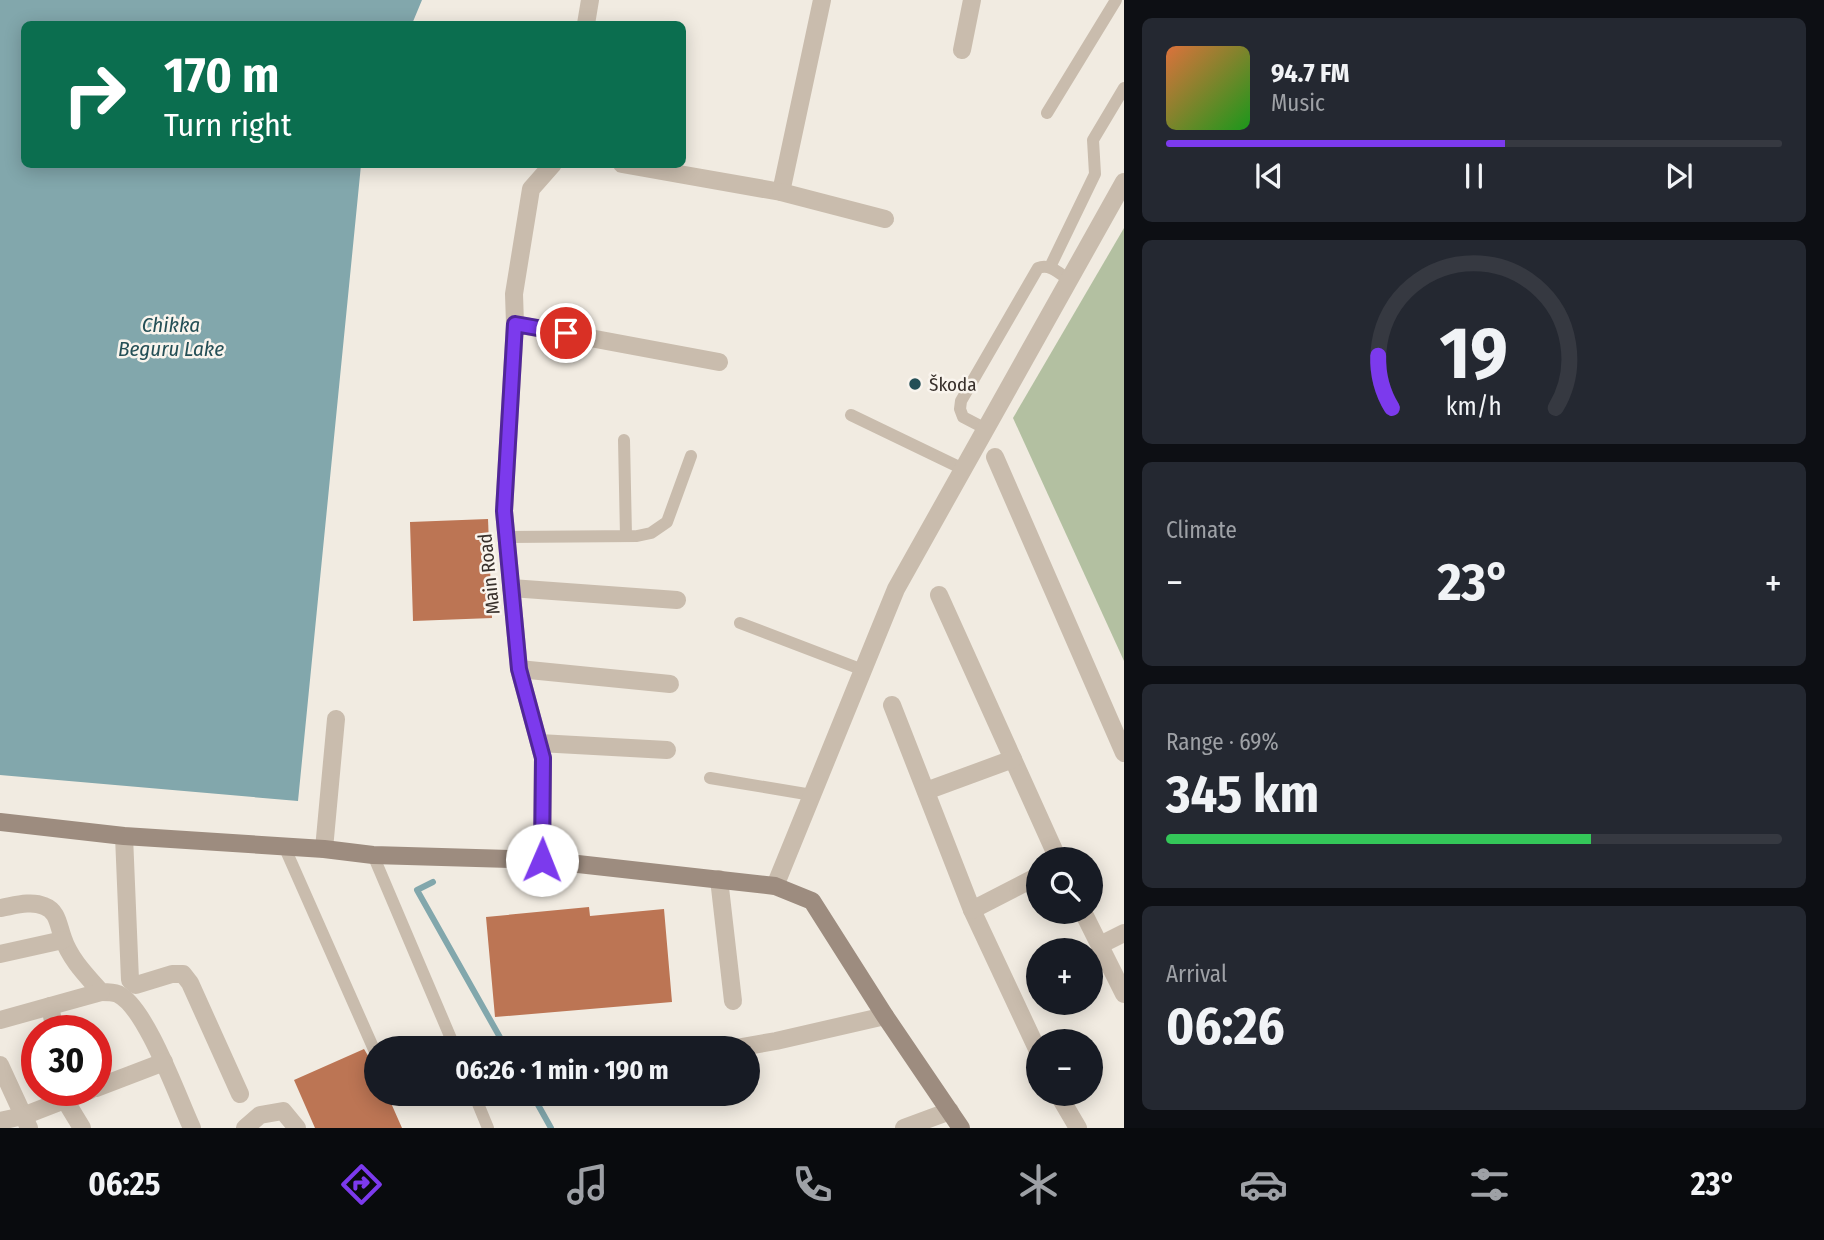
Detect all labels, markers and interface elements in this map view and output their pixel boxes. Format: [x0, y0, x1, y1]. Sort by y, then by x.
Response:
text: 170 m [164, 46, 280, 105]
icon: right [49, 49, 140, 140]
text: 94.7 FM [1271, 58, 1350, 89]
text: Music [1271, 89, 1325, 117]
text: Turn right [164, 106, 291, 144]
icon: previous [1250, 157, 1288, 195]
icon: pause [1455, 157, 1493, 195]
icon: next [1660, 157, 1698, 195]
pin [536, 303, 596, 363]
text: 19 [1440, 310, 1508, 397]
water label: Chikka Beguru Lake [118, 312, 224, 362]
icon: arrive [547, 314, 585, 352]
place label: Škoda [929, 373, 977, 396]
marker: Škoda [907, 376, 923, 392]
text: km/h [1446, 392, 1502, 422]
text: Climate [1166, 516, 1237, 544]
street label: Main Road [473, 532, 505, 616]
text: 23° [1437, 551, 1510, 614]
text: − [1166, 560, 1183, 606]
text: + [1765, 560, 1782, 606]
text: Range · 69% [1166, 728, 1279, 756]
text: 345 km [1166, 763, 1319, 826]
position arrow [505, 823, 579, 897]
map controls [1026, 847, 1103, 1106]
button: search [1026, 847, 1103, 924]
button: + [1026, 938, 1103, 1015]
text: Arrival [1166, 960, 1227, 988]
text: 06:26 [1166, 995, 1285, 1058]
speed limit sign: 30 [21, 1015, 112, 1106]
button: − [1026, 1029, 1103, 1106]
text: 06:26 · 1 min · 190 m [455, 1055, 669, 1086]
icon: directions [337, 1160, 386, 1209]
icon: music [563, 1160, 612, 1209]
icon: phone [788, 1160, 837, 1209]
icon: climate [1014, 1160, 1063, 1209]
icon: car [1239, 1160, 1288, 1209]
icon: filters [1465, 1160, 1514, 1209]
text: 06:25 [88, 1165, 160, 1203]
text: 23° [1691, 1165, 1736, 1203]

